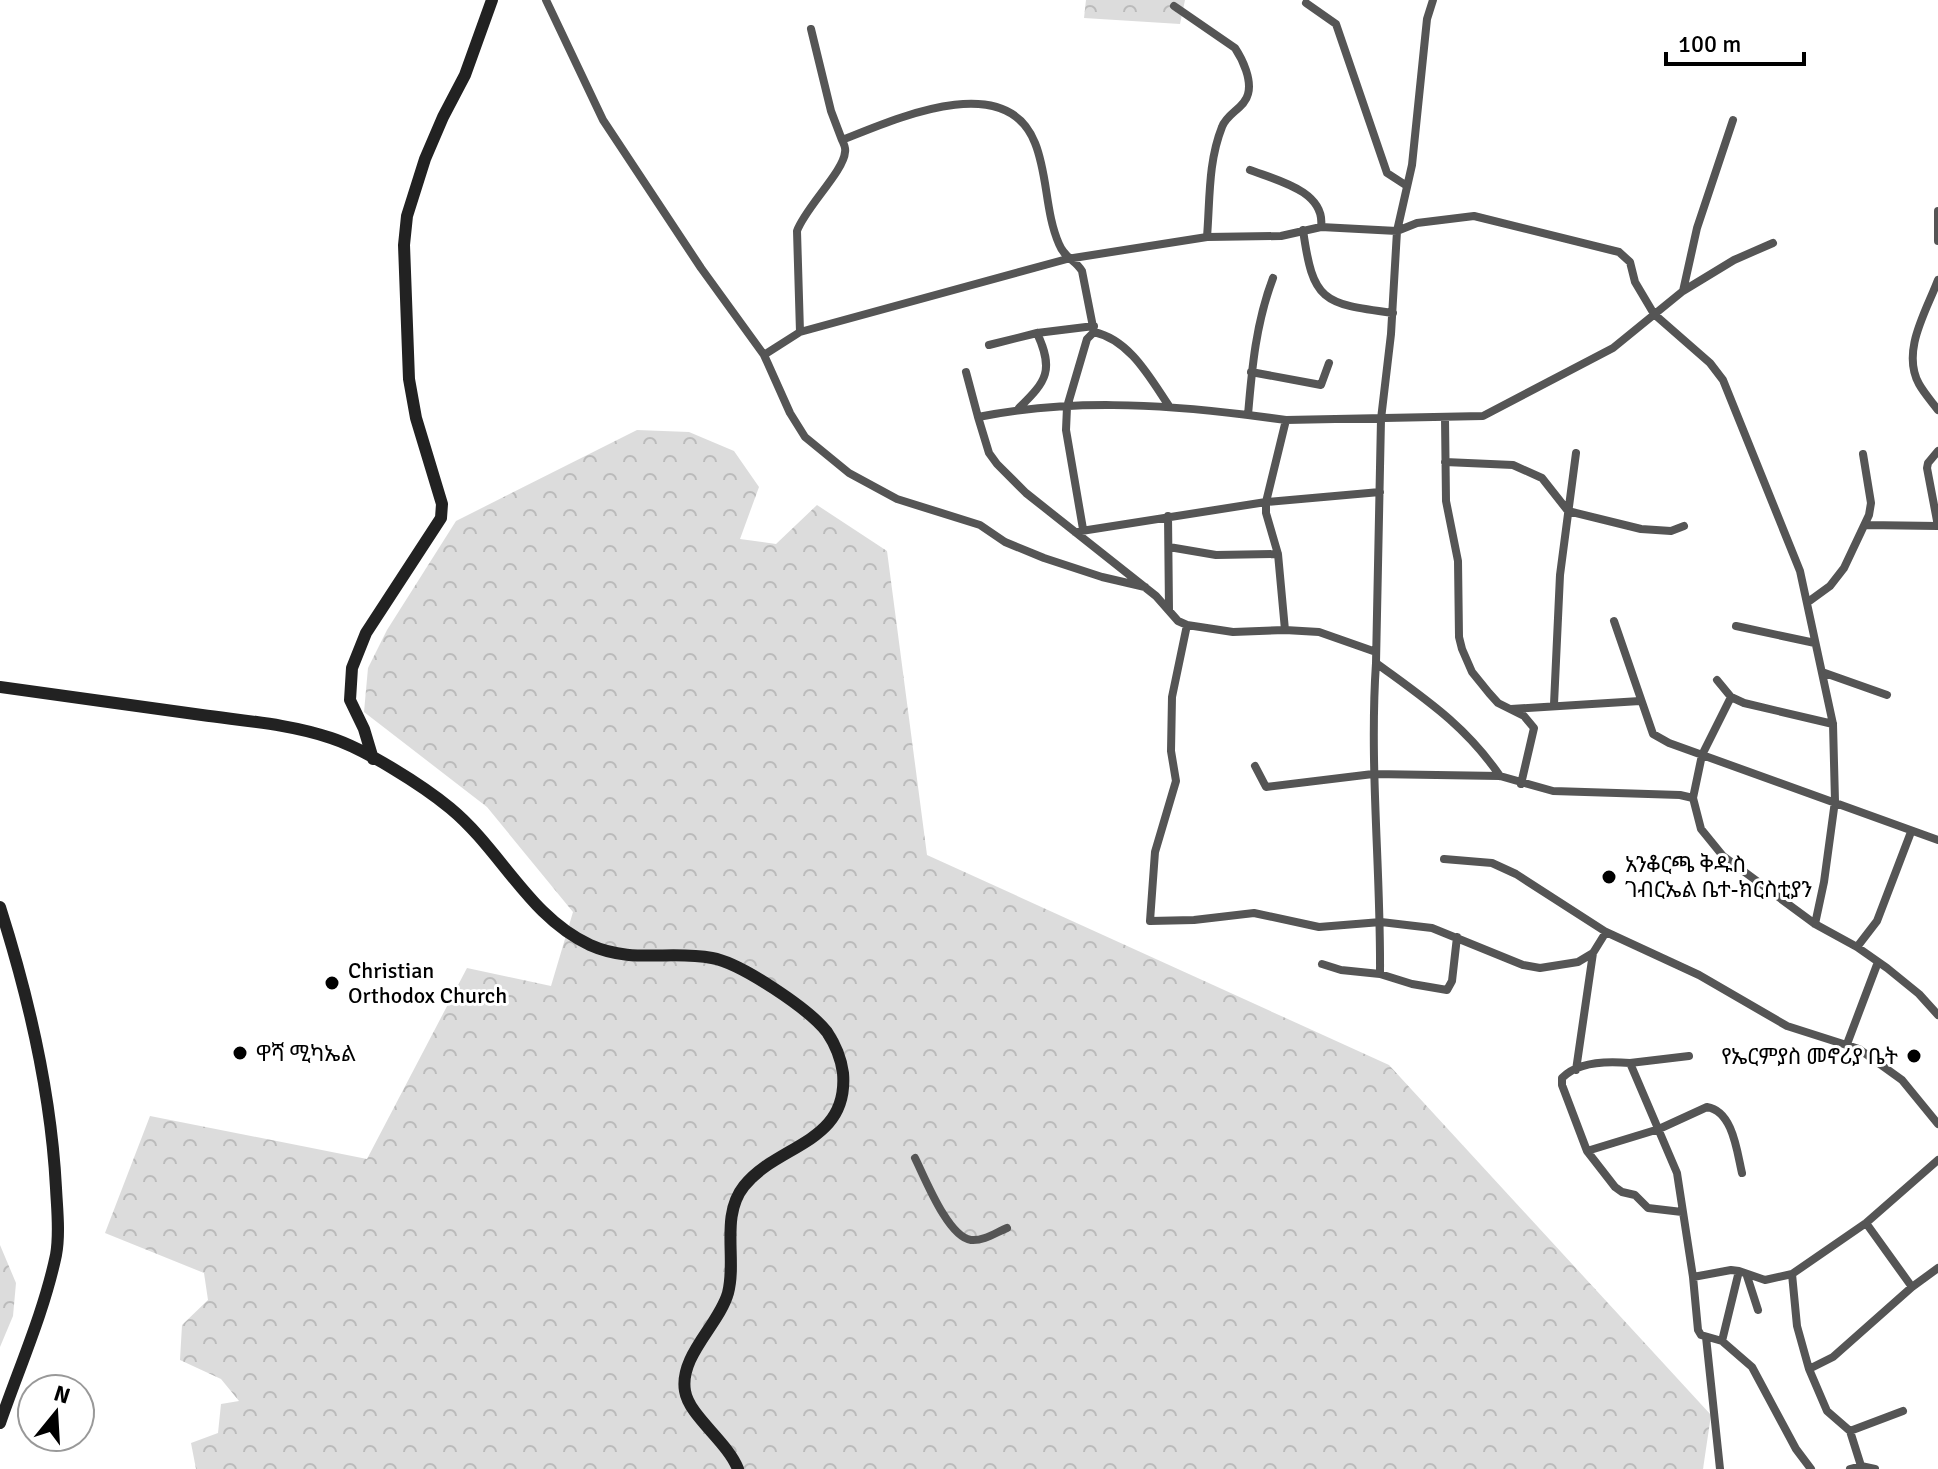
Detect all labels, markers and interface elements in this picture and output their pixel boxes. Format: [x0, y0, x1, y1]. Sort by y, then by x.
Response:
scale bar [1666, 16, 1804, 66]
text: 100 m [1678, 29, 1741, 59]
place label: አንቆርጫ ቅዱስ ገብርኤል ቤተ-ክርስቲያን [1625, 851, 1812, 903]
marker: አንቆርጫ ቅዱስ ገብርኤል ቤተ-ክርስቲያን [1600, 868, 1618, 886]
place label: Christian Orthodox Church [348, 957, 507, 1009]
marker: Christian Orthodox Church [323, 974, 341, 992]
place label: ዋሻ ሚካኤል [256, 1040, 356, 1067]
place label: የኤርምያስ መኖሪያ ቤት [1721, 1043, 1898, 1070]
marker: ዋሻ ሚካኤል [231, 1044, 249, 1062]
marker: የኤርምያስ መኖሪያ ቤት [1905, 1047, 1923, 1065]
north arrow [16, 1373, 96, 1453]
text: N [51, 1379, 73, 1410]

